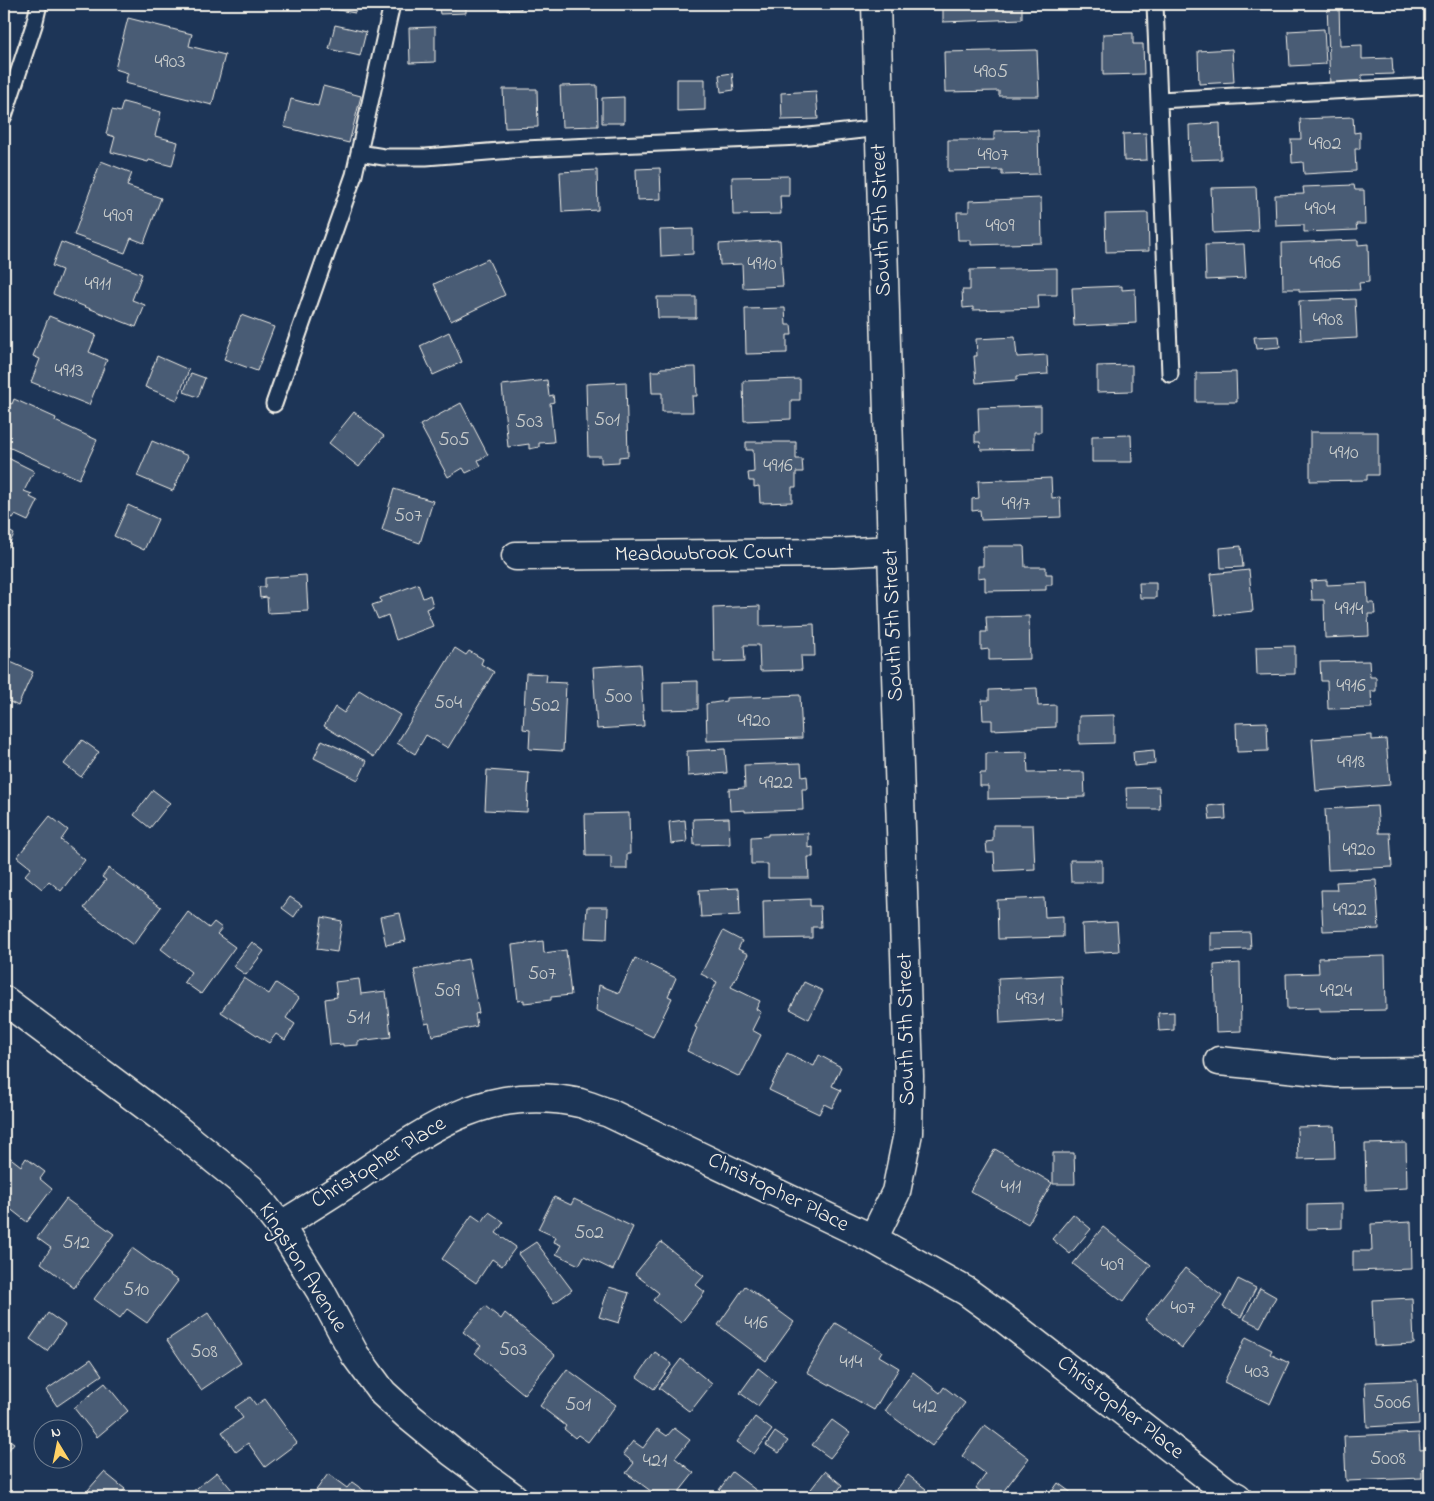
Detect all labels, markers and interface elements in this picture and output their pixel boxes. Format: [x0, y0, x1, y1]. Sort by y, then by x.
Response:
house number: 4903 [154, 48, 186, 77]
house number: 4905 [974, 58, 1008, 87]
house number: 4902 [1309, 130, 1341, 159]
house number: 4907 [977, 141, 1009, 170]
street label: South 5th Street [863, 142, 901, 297]
house number: 4904 [1304, 195, 1336, 224]
house number: 4909 [104, 202, 132, 231]
house number: 4909 [986, 212, 1014, 241]
house number: 4906 [1309, 249, 1341, 278]
house number: 4910 [747, 250, 777, 279]
house number: 4911 [85, 270, 111, 299]
house number: 4908 [1313, 306, 1343, 335]
house number: 4913 [55, 357, 83, 386]
house number: 501 [594, 406, 620, 435]
house number: 503 [515, 408, 543, 437]
house number: 505 [438, 426, 470, 455]
house number: 4910 [1329, 439, 1359, 468]
house number: 4916 [763, 452, 793, 481]
house number: 4917 [1002, 490, 1030, 519]
house number: 507 [394, 502, 422, 531]
street label: Meadowbrook Court [614, 536, 794, 572]
street label: South 5th Street [875, 547, 913, 702]
house number: 4914 [1335, 595, 1363, 624]
house number: 4916 [1336, 672, 1366, 701]
house number: 500 [604, 683, 633, 712]
house number: 504 [434, 689, 462, 718]
house number: 502 [530, 692, 560, 721]
house number: 4920 [738, 707, 771, 736]
house number: 4918 [1337, 748, 1365, 777]
house number: 4922 [759, 769, 793, 798]
house number: 4920 [1343, 836, 1376, 865]
house number: 4922 [1333, 896, 1367, 925]
street label: South 5th Street [890, 952, 924, 1106]
house number: 507 [528, 960, 556, 989]
house number: 509 [434, 977, 460, 1006]
house number: 4924 [1320, 977, 1352, 1006]
house number: 4931 [1016, 985, 1044, 1014]
house number: 511 [346, 1004, 370, 1033]
street label: Christopher Place [305, 1109, 453, 1217]
street label: Christopher Place [702, 1145, 854, 1241]
house number: 411 [1001, 1173, 1021, 1202]
street label: Kingston Avenue [248, 1197, 355, 1340]
house number: 502 [574, 1219, 604, 1248]
house number: 512 [62, 1229, 90, 1258]
house number: 409 [1101, 1251, 1123, 1280]
house number: 510 [123, 1276, 150, 1305]
house number: 407 [1170, 1294, 1196, 1323]
house number: 416 [744, 1309, 768, 1338]
house number: 503 [499, 1336, 527, 1365]
house number: 508 [190, 1338, 218, 1367]
house number: 414 [840, 1348, 862, 1377]
street label: Christopher Place [1050, 1348, 1191, 1468]
house number: 403 [1244, 1358, 1270, 1387]
house number: 5006 [1373, 1389, 1411, 1418]
house number: 501 [565, 1391, 591, 1420]
house number: 412 [913, 1393, 937, 1422]
north arrow [32, 1418, 82, 1468]
text: N [50, 1422, 62, 1444]
house number: 5008 [1370, 1445, 1406, 1474]
house number: 421 [643, 1447, 667, 1476]

